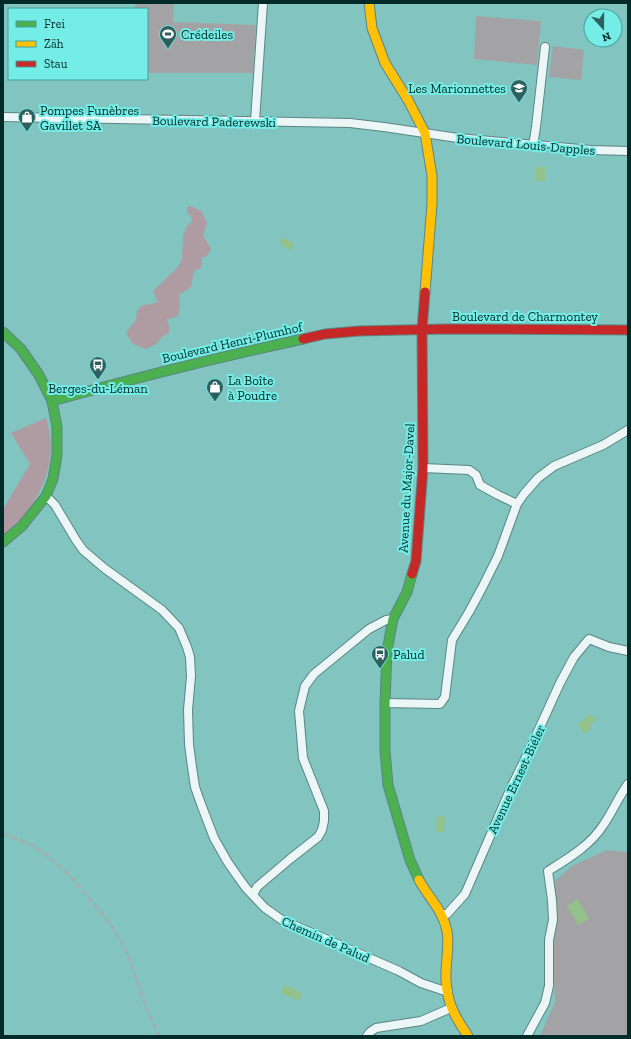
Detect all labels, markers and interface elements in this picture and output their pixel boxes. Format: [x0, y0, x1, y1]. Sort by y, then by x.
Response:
legend [8, 8, 148, 80]
north arrow [583, 8, 623, 48]
text: Frei [44, 17, 65, 31]
sports icon: Crédeiles [158, 24, 178, 49]
place label: Crédeiles [181, 27, 233, 42]
text: N [600, 29, 613, 45]
text: Zäh [44, 37, 64, 51]
text: Stau [44, 57, 68, 71]
school or university icon: Les Marionnettes [509, 78, 529, 103]
place label: Les Marionnettes [408, 81, 506, 96]
place label: Pompes Funèbres Gavillet SA [40, 103, 140, 133]
shop icon: Pompes Funèbres Gavillet SA [17, 107, 37, 132]
street label: Boulevard Paderewski [152, 113, 276, 130]
street label: Boulevard Louis-Dapples [456, 131, 596, 158]
street label: Boulevard de Charmontey [452, 309, 598, 324]
street label: Boulevard Henri-Plumhof [161, 319, 304, 366]
bus stop icon: Berges-du-Léman [88, 355, 108, 380]
place label: La Boîte à Poudre [228, 373, 277, 403]
shop icon: La Boîte à Poudre [205, 377, 225, 402]
place label: Berges-du-Léman [48, 381, 148, 396]
street label: Avenue du Major-Davel [396, 422, 418, 553]
bus stop icon: Palud [370, 644, 390, 669]
place label: Palud [393, 647, 425, 662]
street label: Avenue Ernest-Biéler [485, 722, 548, 836]
street label: Chemin de Palud [279, 913, 372, 966]

